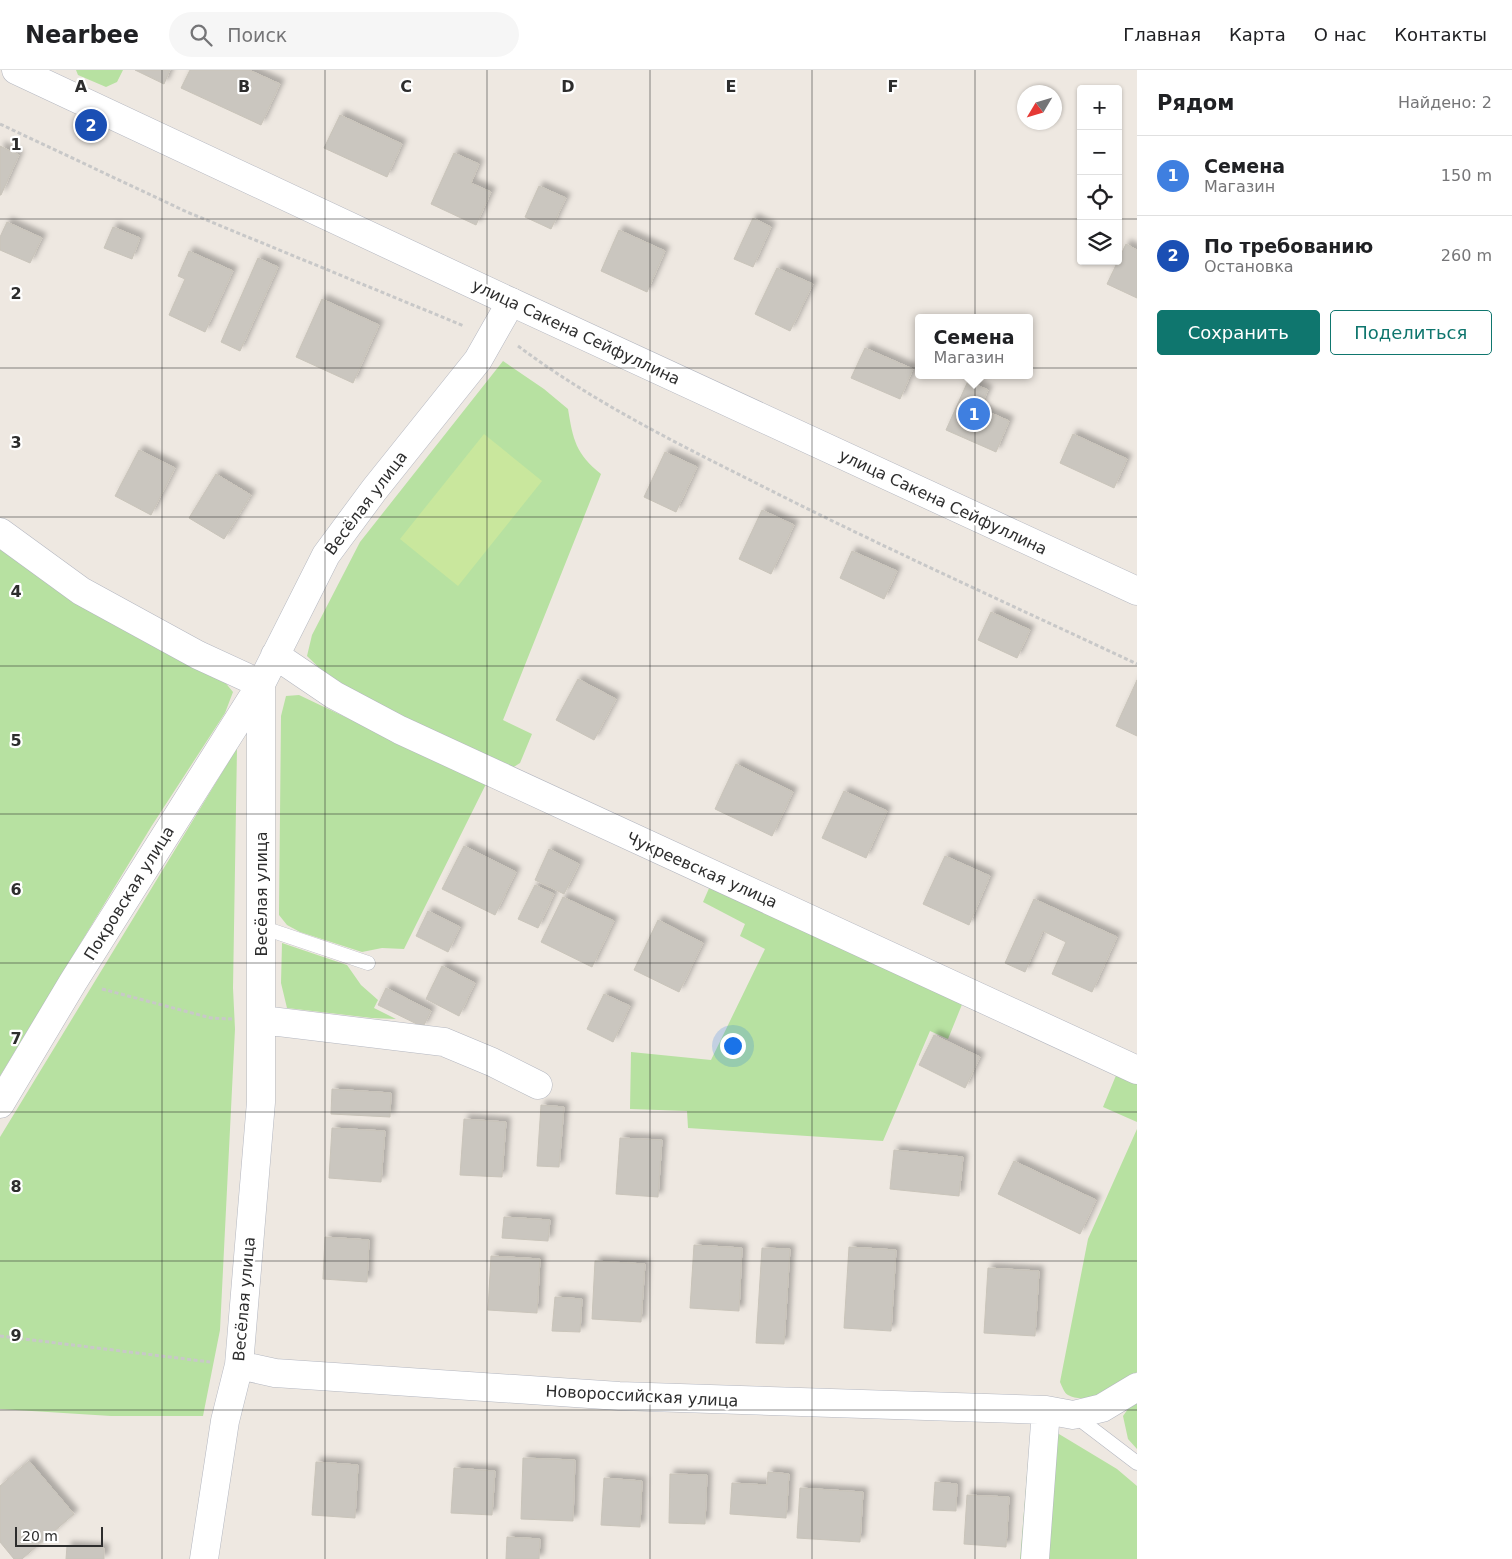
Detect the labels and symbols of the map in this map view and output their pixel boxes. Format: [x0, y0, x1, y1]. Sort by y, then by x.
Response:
text: A [75, 77, 88, 96]
text: B [238, 77, 250, 96]
text: C [400, 77, 412, 96]
text: D [561, 77, 575, 96]
text: E [726, 77, 736, 96]
text: F [888, 77, 898, 96]
north arrow [1017, 85, 1062, 130]
pin: 2 [75, 106, 107, 144]
text: 1 [10, 135, 22, 154]
street label: улица Сакена Сейфуллина [469, 275, 683, 389]
text: 2 [10, 284, 22, 303]
pin: 1 [958, 395, 990, 433]
text: 3 [10, 433, 22, 452]
street label: улица Сакена Сейфуллина [836, 445, 1050, 559]
street label: Весёлая улица [321, 447, 411, 559]
text: 4 [10, 582, 22, 601]
text: 5 [10, 731, 22, 750]
street label: Покровская улица [80, 822, 178, 964]
street label: Чукреевская улица [624, 828, 780, 912]
street label: Весёлая улица [252, 832, 271, 957]
text: 6 [10, 880, 22, 899]
text: 7 [10, 1029, 22, 1048]
your location [720, 1033, 746, 1059]
text: 8 [10, 1177, 22, 1196]
street label: Весёлая улица [229, 1236, 259, 1362]
text: 9 [10, 1326, 22, 1345]
street label: Новороссийская улица [545, 1381, 739, 1411]
scale bar [15, 1524, 102, 1547]

